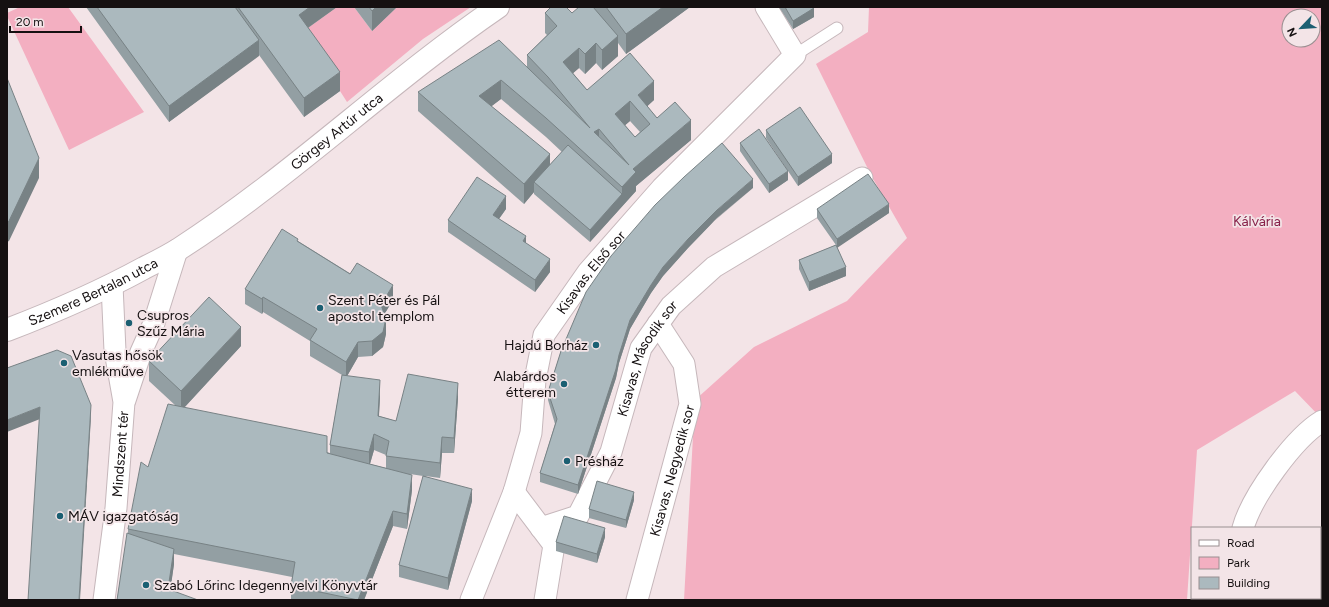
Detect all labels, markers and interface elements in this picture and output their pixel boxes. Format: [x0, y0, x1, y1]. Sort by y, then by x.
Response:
scale bar [10, 8, 81, 34]
north arrow [1281, 8, 1321, 48]
text: 20 m [16, 15, 44, 29]
text: N [1285, 25, 1300, 39]
street label: Görgey Artúr utca [287, 90, 386, 174]
park label: Kálvária [1233, 213, 1281, 230]
street label: Kisavas, Első sor [553, 227, 630, 318]
street label: Szemere Bertalan utca [26, 254, 161, 330]
place label: Szent Péter és Pál apostol templom [328, 292, 440, 325]
street label: Kisavas, Második sor [614, 297, 681, 419]
marker: Szent Péter és Pál apostol templom [315, 303, 325, 313]
place label: Csupros Szűz Mária [137, 307, 205, 340]
marker: Csupros Szűz Mária [124, 318, 134, 328]
place label: Hajdú Borház [504, 337, 588, 354]
marker: Hajdú Borház [591, 340, 601, 350]
place label: Vasutas hősök emlékműve [72, 347, 163, 380]
marker: Vasutas hősök emlékműve [59, 358, 69, 368]
place label: Alabárdos étterem [493, 368, 556, 401]
marker: Alabárdos étterem [559, 379, 569, 389]
street label: Kisavas, Negyedik sor [647, 403, 698, 538]
street label: Mindszent tér [109, 410, 132, 498]
place label: Présház [575, 453, 624, 470]
marker: Présház [562, 456, 572, 466]
place label: MÁV igazgatóság [68, 508, 179, 525]
marker: MÁV igazgatóság [55, 511, 65, 521]
legend [1191, 527, 1321, 599]
text: Road [1227, 536, 1255, 550]
text: Park [1227, 556, 1250, 570]
text: Building [1227, 576, 1270, 590]
place label: Szabó Lőrinc Idegennyelvi Könyvtár [154, 577, 378, 594]
marker: Szabó Lőrinc Idegennyelvi Könyvtár [141, 580, 151, 590]

